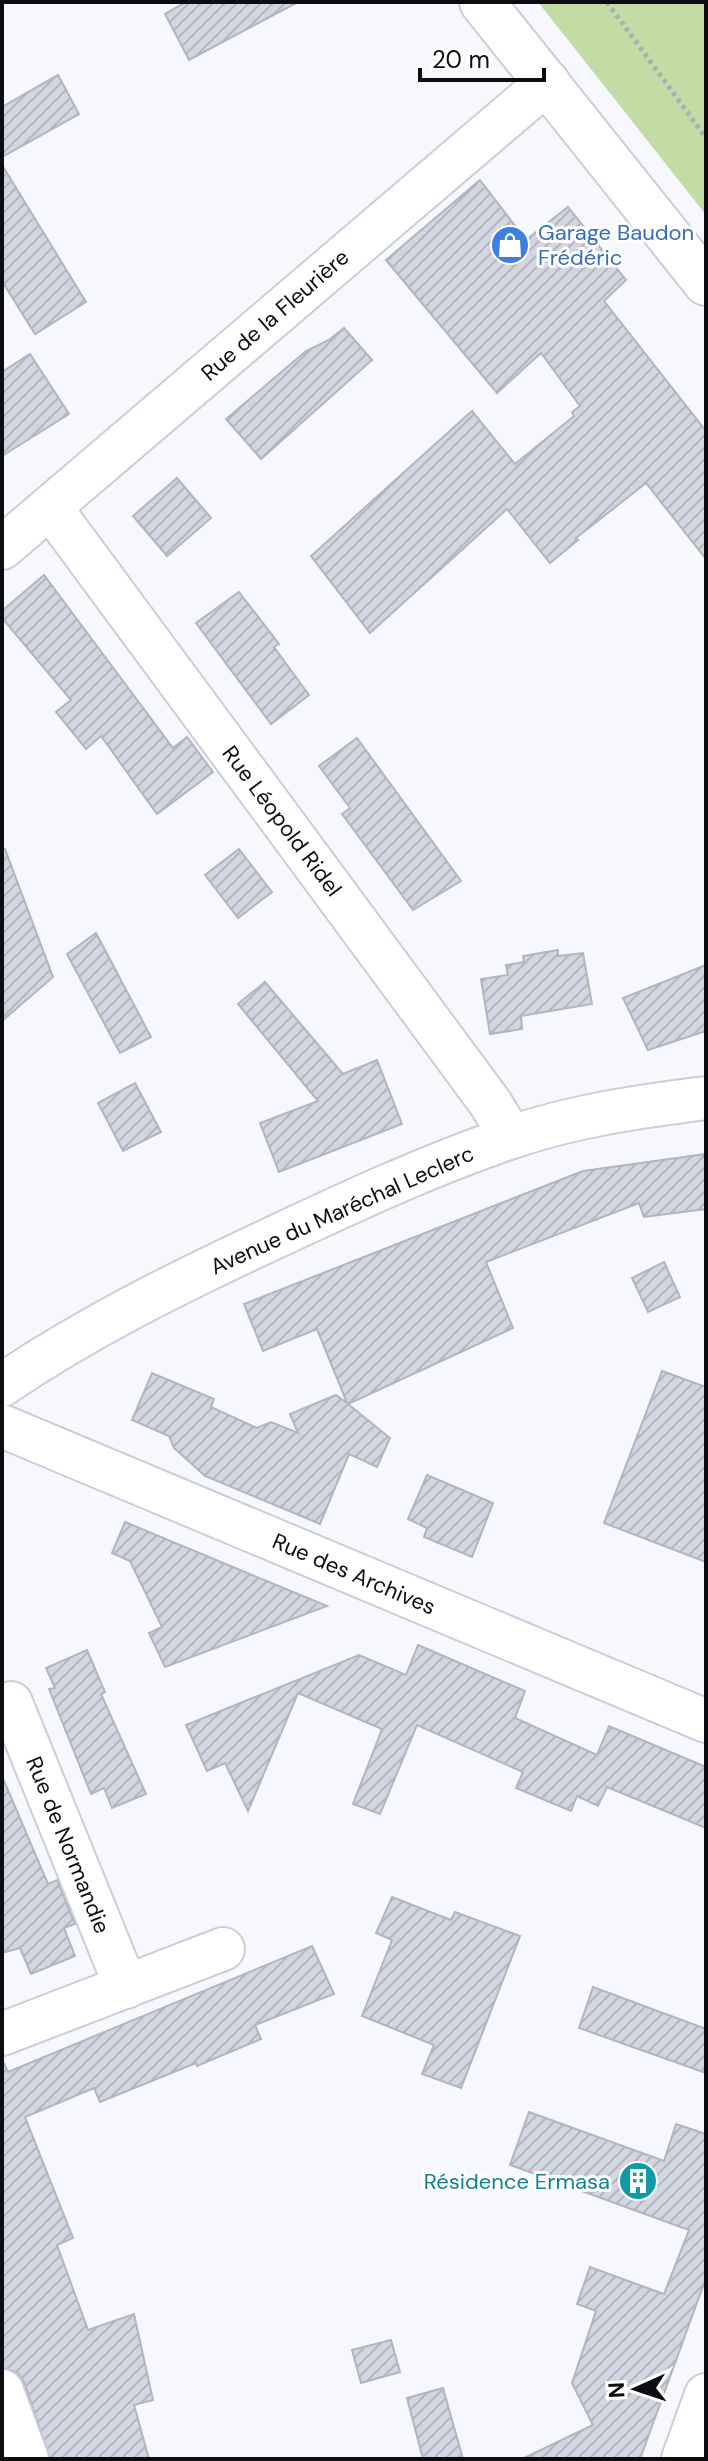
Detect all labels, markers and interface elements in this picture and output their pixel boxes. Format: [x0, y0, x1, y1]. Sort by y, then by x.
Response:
scale bar [420, 32, 544, 82]
text: 20 m [432, 44, 490, 75]
place label: Garage Baudon Frédéric [538, 218, 694, 272]
shop icon: Garage Baudon Frédéric [489, 224, 531, 266]
street label: Rue de la Fleurière [195, 243, 355, 387]
street label: Rue Léopold Ridel [216, 740, 348, 902]
street label: Avenue du Maréchal Leclerc [206, 1139, 478, 1281]
street label: Rue des Archives [268, 1527, 440, 1621]
street label: Rue de Normandie [19, 1752, 117, 1938]
building icon: Résidence Ermasa [617, 2160, 659, 2202]
place label: Résidence Ermasa [424, 2167, 610, 2196]
north arrow [596, 2349, 676, 2429]
text: N [602, 2381, 631, 2399]

